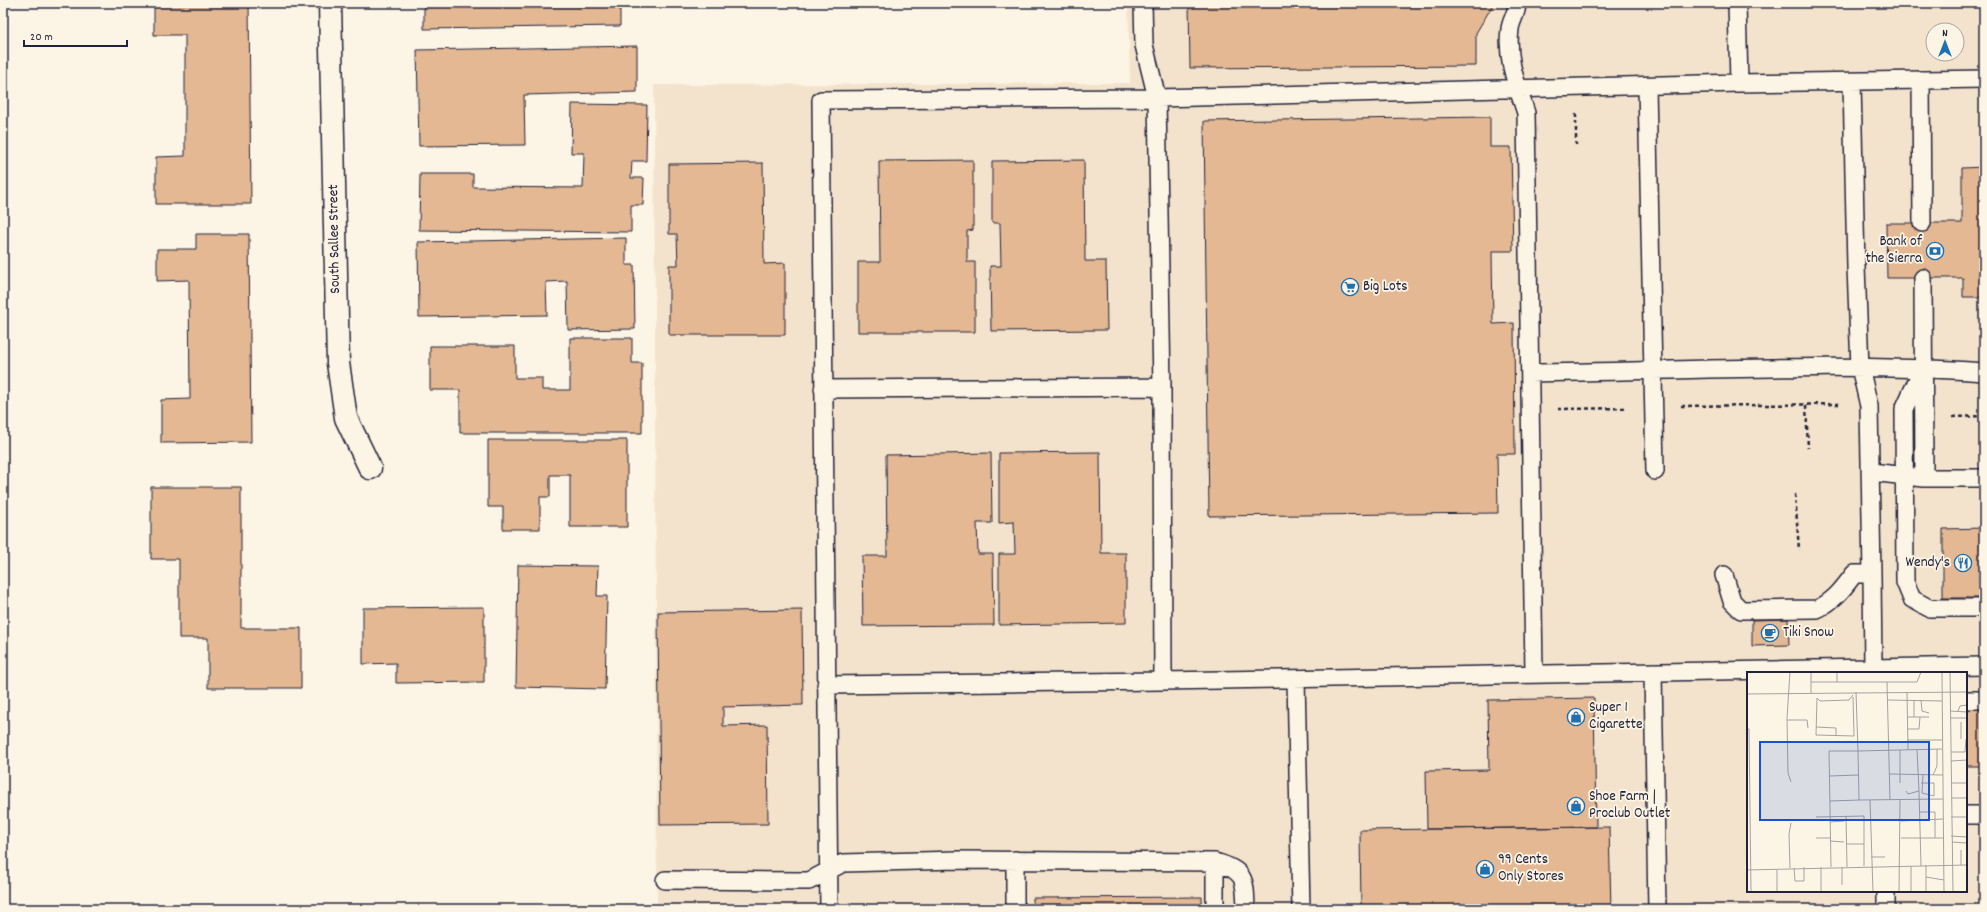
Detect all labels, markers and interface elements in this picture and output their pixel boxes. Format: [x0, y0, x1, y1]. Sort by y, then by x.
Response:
scale bar [24, 22, 127, 48]
north arrow [1925, 22, 1965, 62]
text: N [1942, 26, 1948, 42]
text: 20 m [30, 29, 53, 46]
street label: South Sallee Street [323, 184, 347, 294]
place label: Bank of the Sierra [1865, 231, 1923, 270]
bank icon: Bank of the Sierra [1925, 241, 1945, 261]
place label: Big Lots [1363, 276, 1408, 298]
supermarket icon: Big Lots [1340, 277, 1360, 297]
place label: Wendy's [1905, 552, 1950, 574]
restaurant icon: Wendy's [1953, 553, 1973, 573]
place label: Tiki Snow [1783, 622, 1834, 644]
cafe icon: Tiki Snow [1760, 623, 1780, 643]
inset map [1747, 672, 1967, 892]
place label: Super 1 Cigarette [1589, 697, 1643, 736]
shop icon: Super 1 Cigarette [1566, 707, 1586, 727]
place label: Shoe Farm | Proclub Outlet [1589, 786, 1671, 825]
shop icon: Shoe Farm | Proclub Outlet [1566, 796, 1586, 816]
place label: 99 Cents Only Stores [1498, 849, 1564, 888]
shop icon: 99 Cents Only Stores [1475, 859, 1495, 879]

